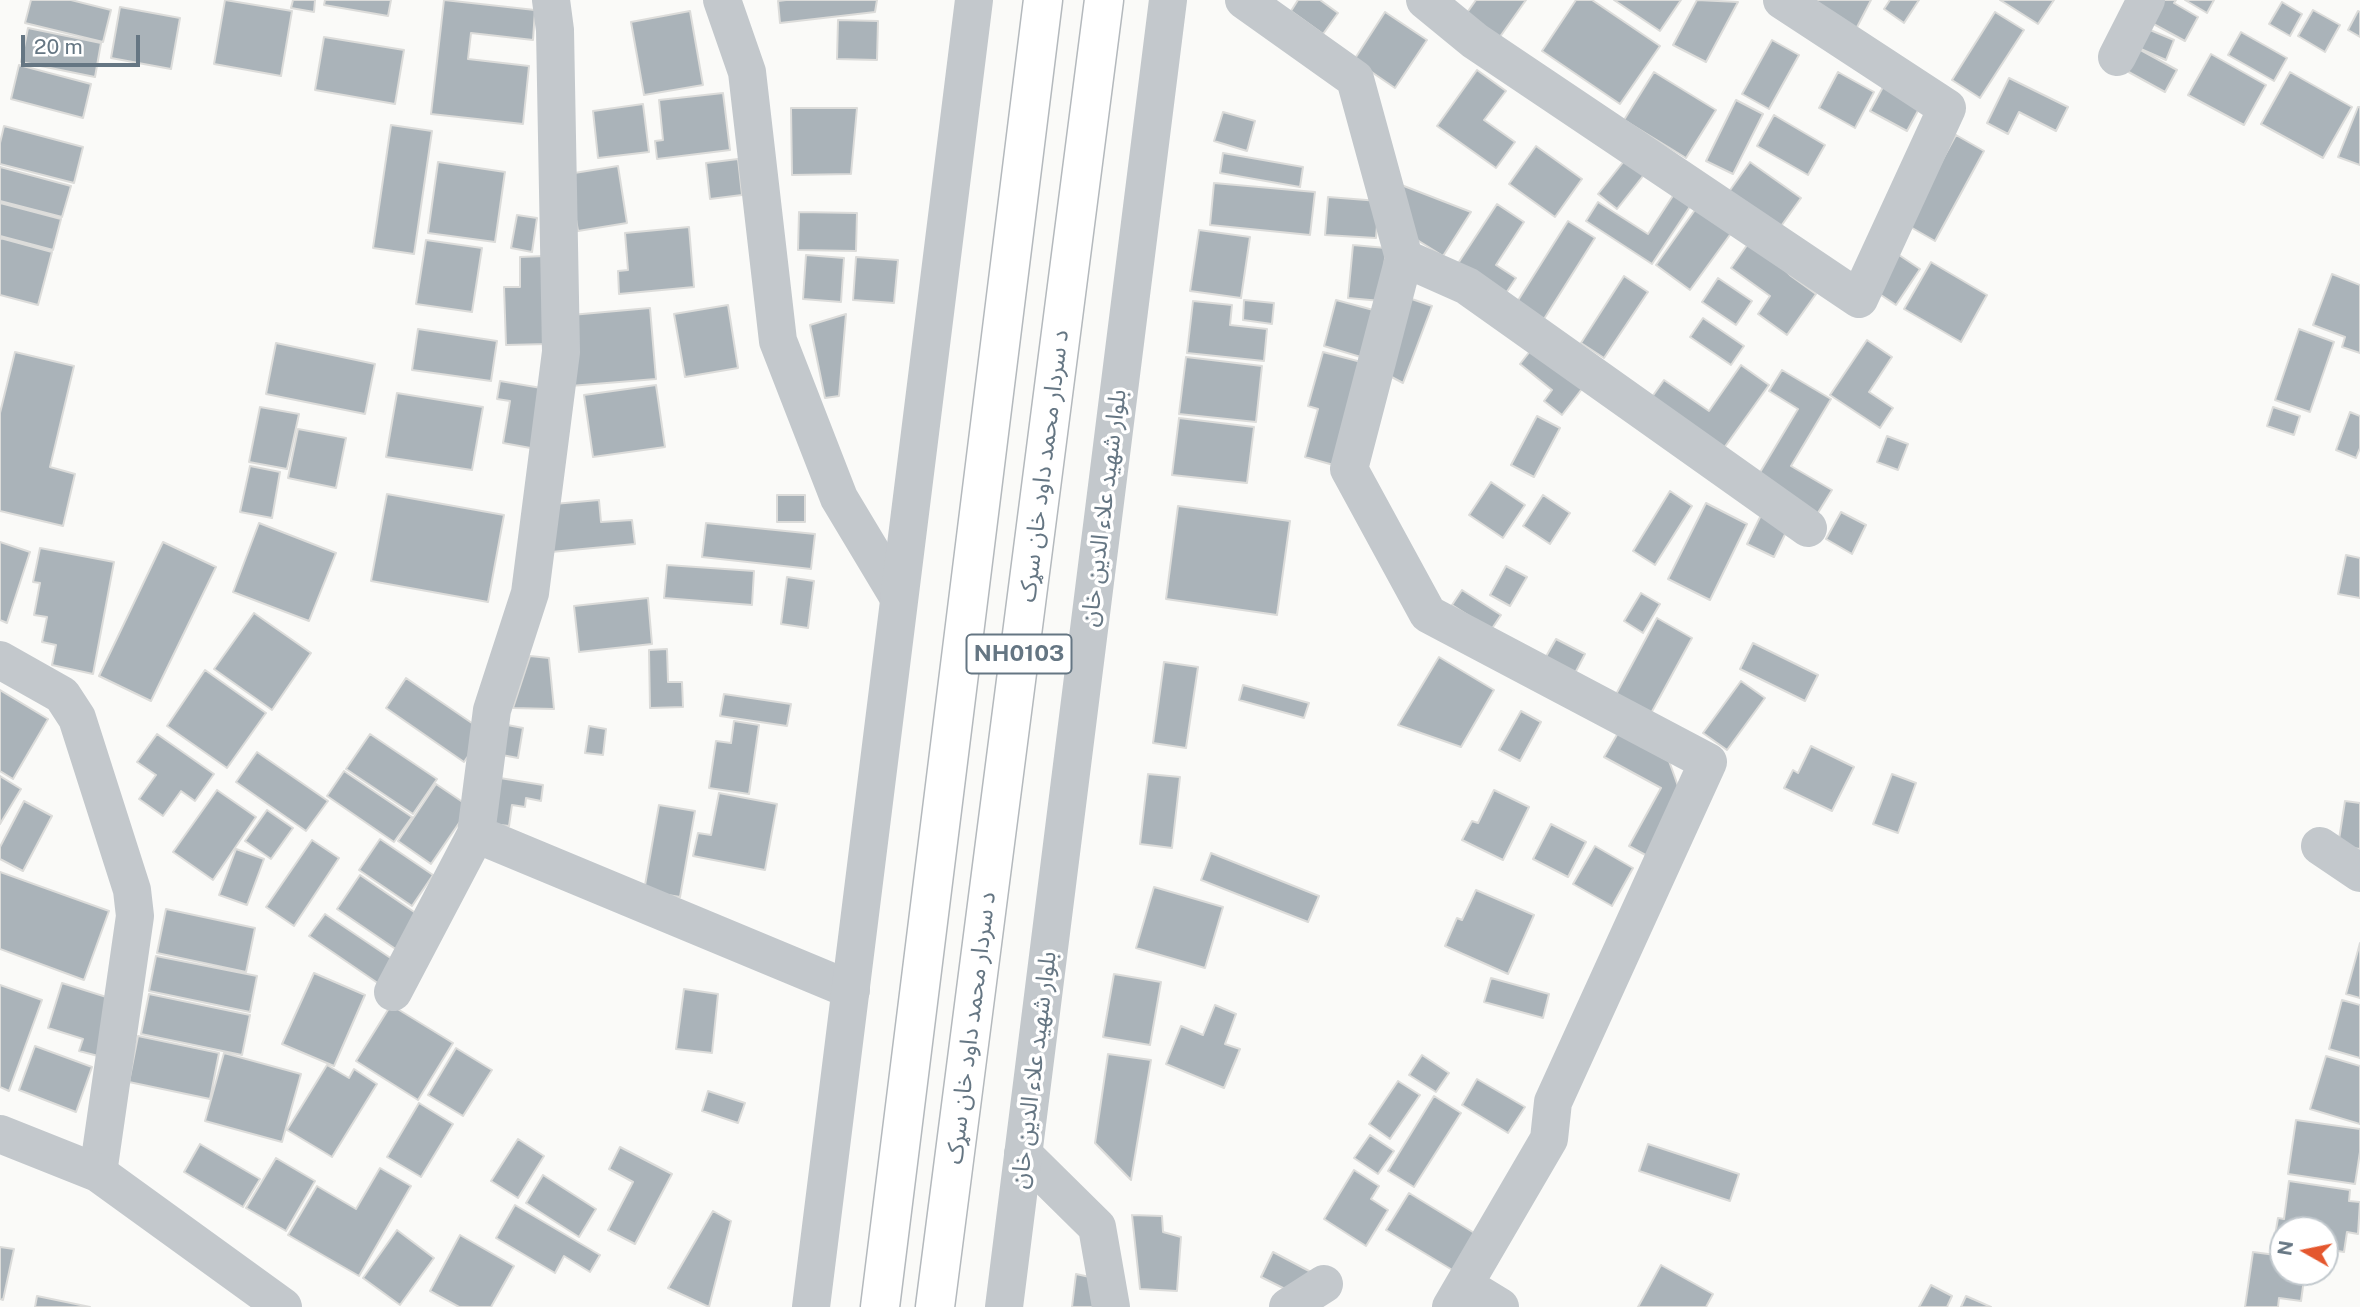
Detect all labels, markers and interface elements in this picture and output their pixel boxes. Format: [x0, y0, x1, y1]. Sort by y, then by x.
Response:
scale bar [24, 21, 144, 65]
text: 20 m [34, 34, 83, 59]
street label: د سردار محمد داود خان سړک [1013, 328, 1075, 604]
street label: بلوار شهید علاء الدین خان [1075, 388, 1133, 628]
road number: NH0103 [967, 634, 1072, 674]
street label: د سردار محمد داود خان سړک [940, 890, 1002, 1166]
street label: بلوار شهید علاء الدین خان [1005, 950, 1063, 1190]
north arrow [2269, 1216, 2339, 1286]
text: N [2273, 1239, 2297, 1257]

